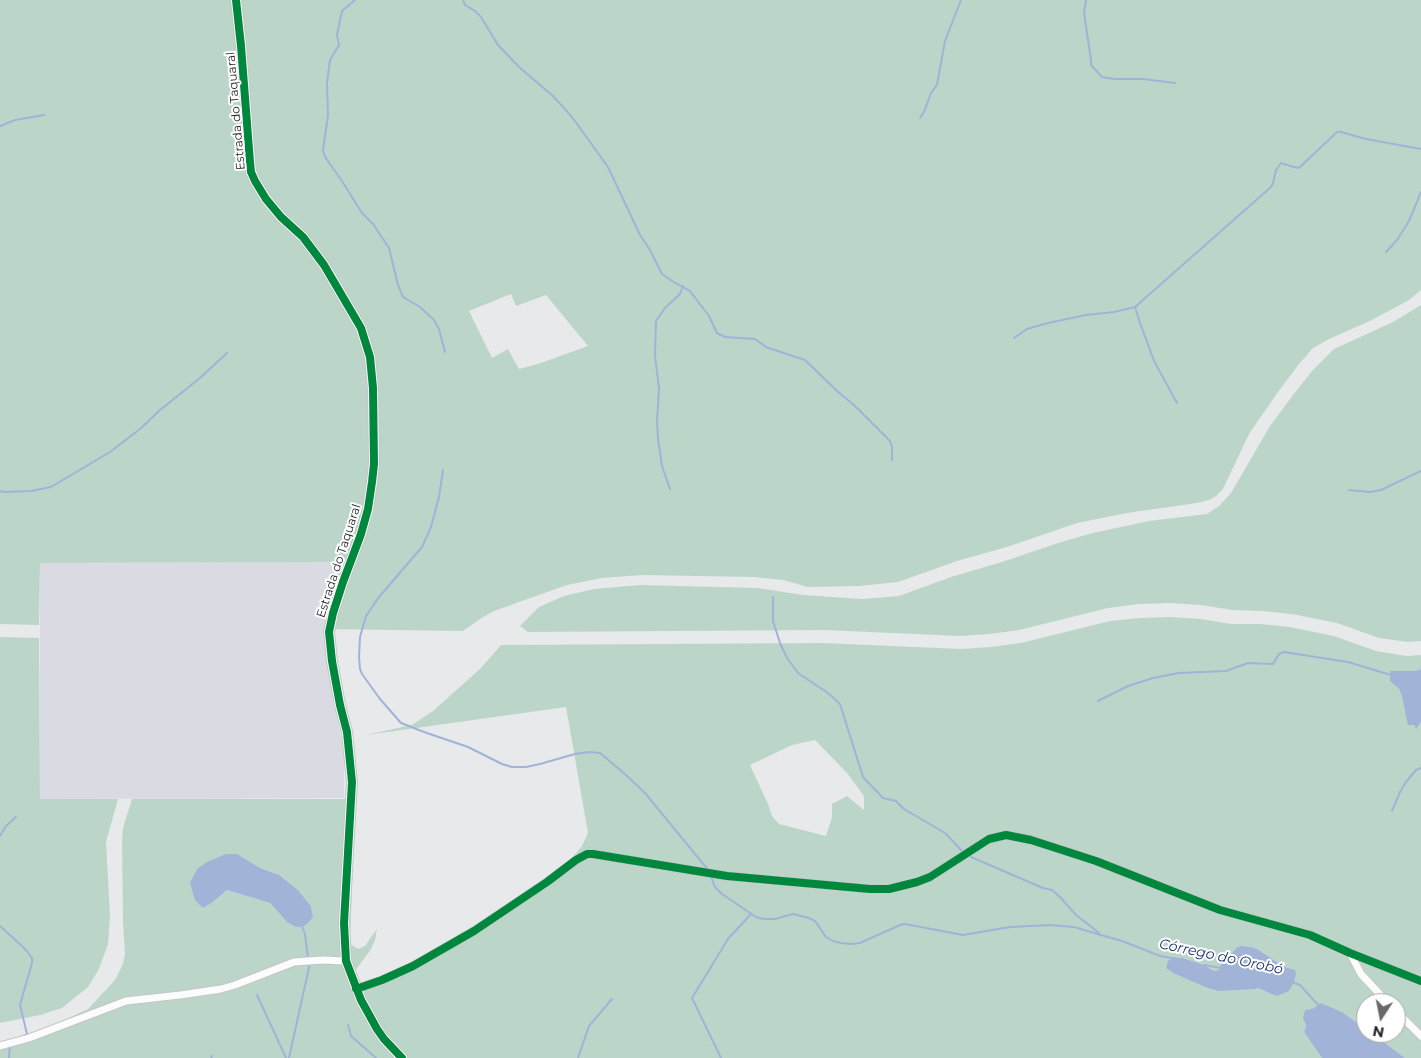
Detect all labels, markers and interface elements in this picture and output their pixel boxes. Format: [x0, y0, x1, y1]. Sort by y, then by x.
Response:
street label: Estrada do Taquaral [224, 51, 248, 171]
street label: Estrada do Taquaral [314, 502, 364, 620]
water label: Córrego do Orobó [1158, 936, 1284, 978]
north arrow [1356, 993, 1406, 1043]
text: N [1371, 1022, 1386, 1042]

